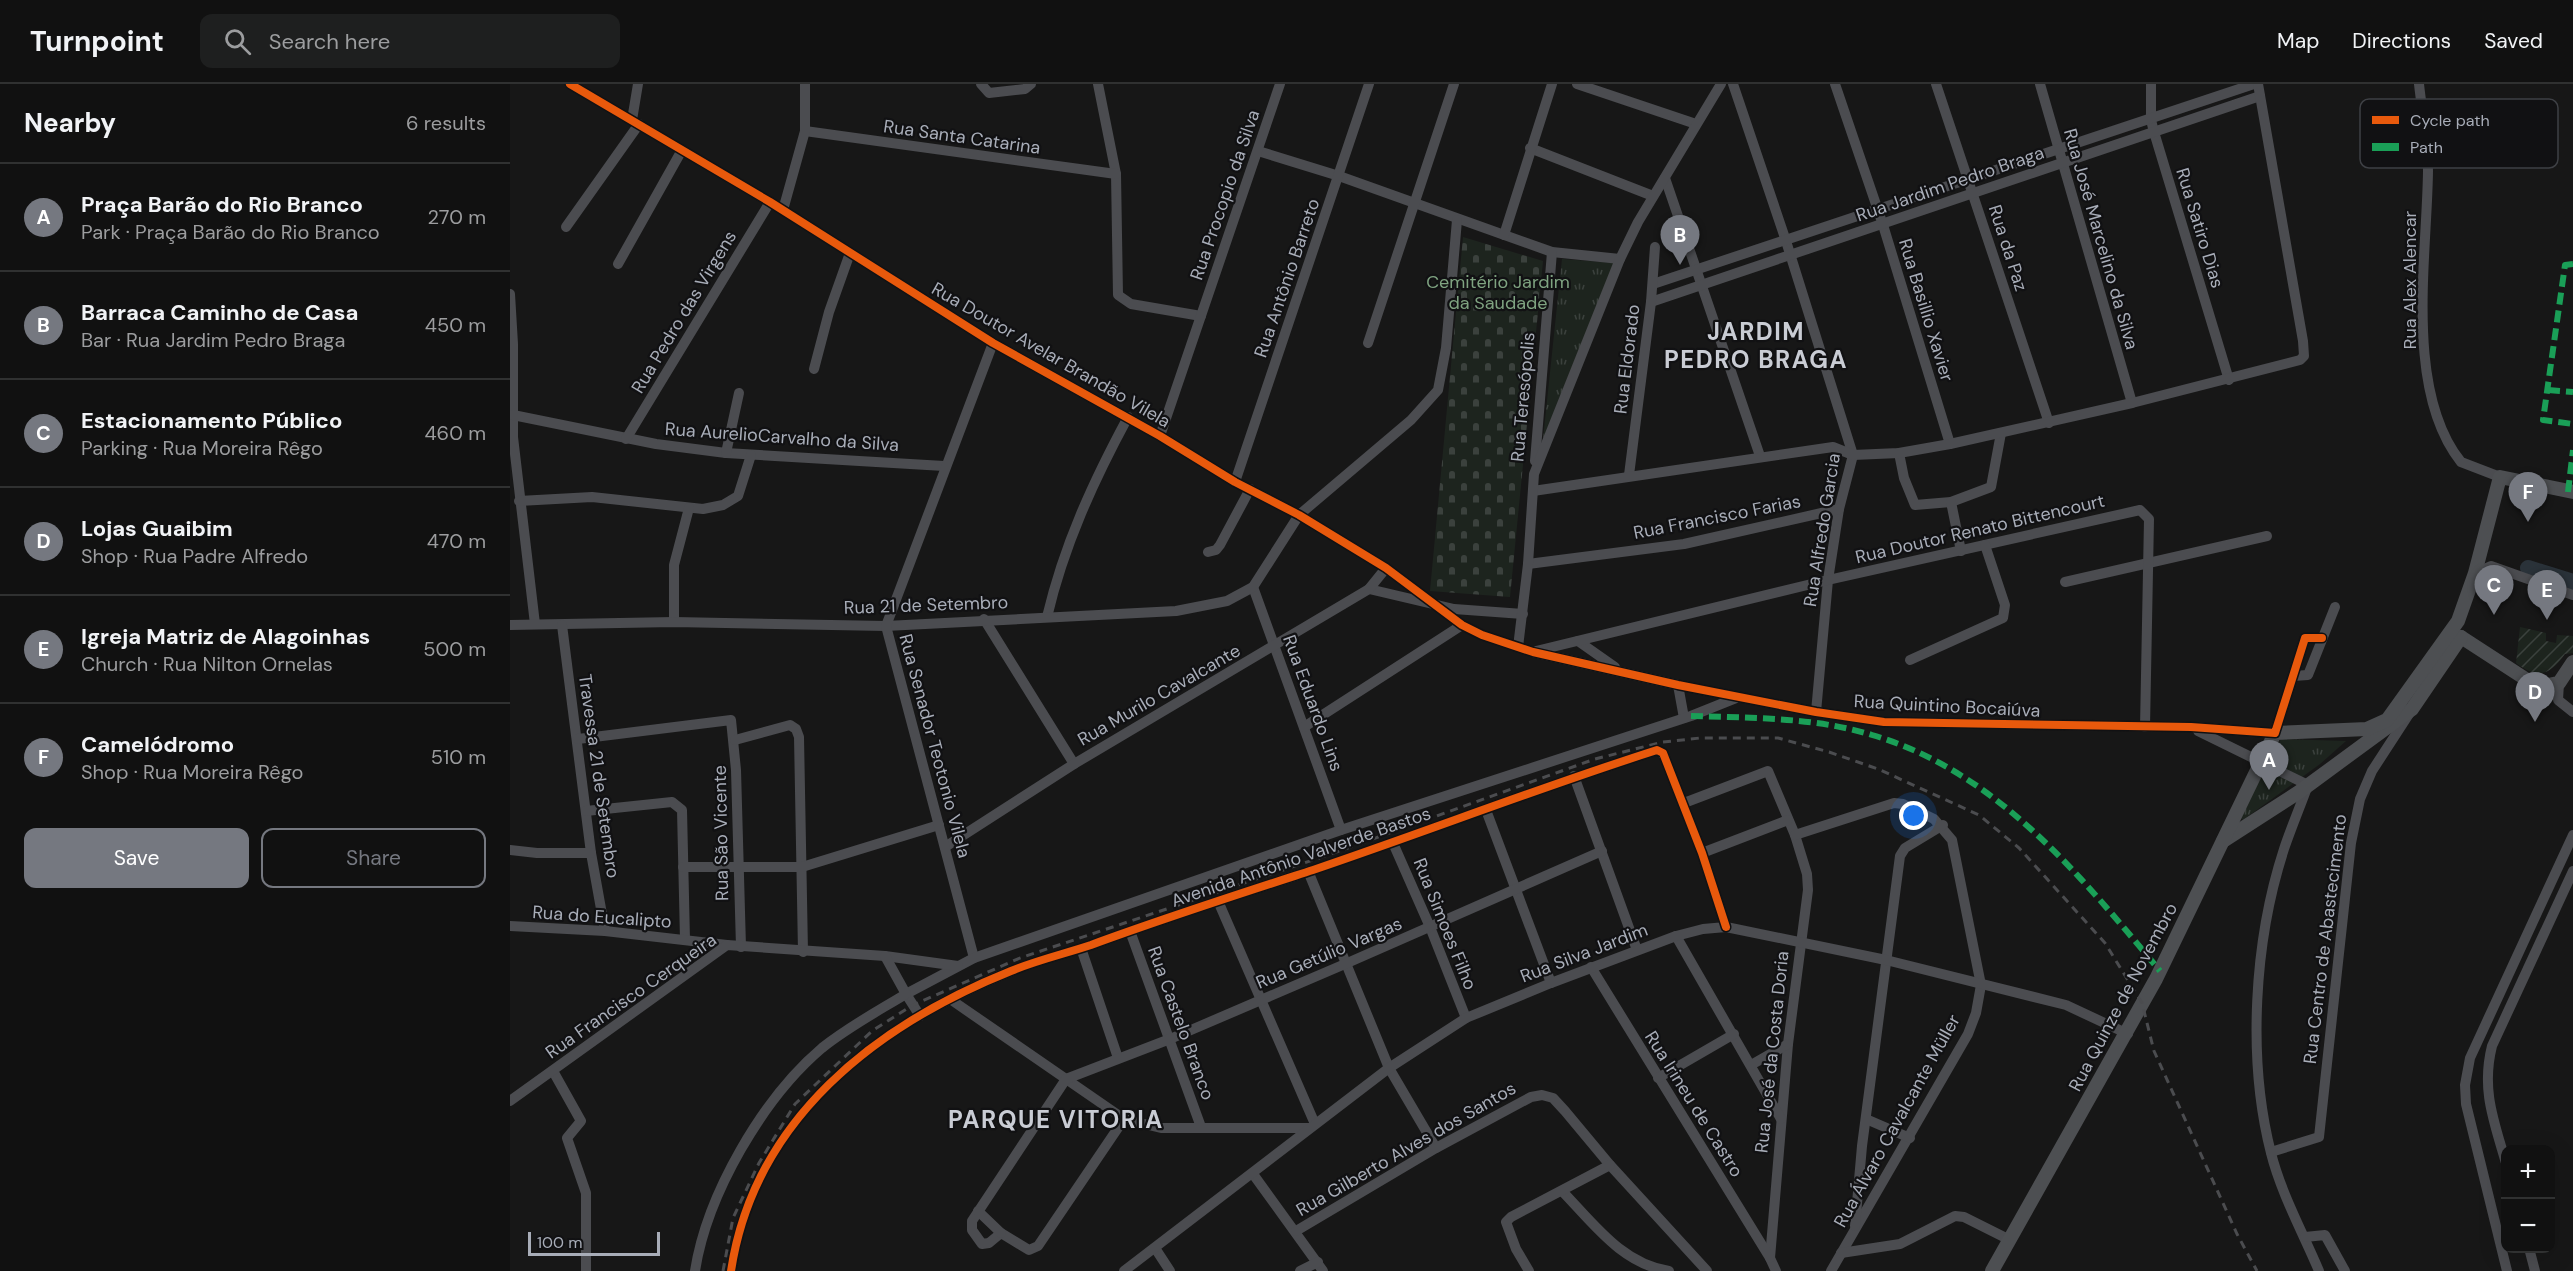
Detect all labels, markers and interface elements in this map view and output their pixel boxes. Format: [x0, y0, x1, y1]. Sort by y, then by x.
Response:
search box [200, 14, 620, 68]
text: Turnpoint [30, 23, 164, 60]
icon: search [221, 25, 254, 58]
text: Search here [269, 27, 390, 56]
text: Map [2277, 27, 2319, 55]
text: Directions [2352, 27, 2451, 55]
text: Saved [2484, 27, 2543, 55]
legend [2360, 99, 2558, 168]
text: Nearby [24, 106, 116, 140]
street label: Rua Procopio da Silva [1185, 107, 1265, 283]
text: 6 results [406, 110, 486, 136]
text: Cycle path [2410, 110, 2490, 131]
street label: Rua Santa Catarina [882, 114, 1042, 160]
street label: Rua José Marcelino da Silva [2058, 126, 2144, 352]
text: Path [2410, 137, 2443, 158]
street label: Rua Jardim Pedro Braga [1853, 141, 2047, 227]
street label: Rua Satiro Dias [2170, 165, 2230, 291]
text: Praça Barão do Rio Branco [81, 190, 363, 219]
street label: Rua Antônio Barreto [1249, 195, 1325, 361]
street label: Rua da Paz [1983, 202, 2033, 294]
text: A [36, 204, 51, 230]
text: 270 m [428, 204, 486, 230]
street label: Rua Alex Alencar [2398, 210, 2422, 349]
pin: B [1660, 216, 1700, 265]
text: Park · Praça Barão do Rio Branco [81, 219, 380, 245]
street label: Rua Pedro das Virgens [626, 226, 742, 398]
street label: Rua Basillio Xavier [1893, 236, 1959, 385]
park label: Cemitério Jardim da Saudade [1426, 270, 1570, 315]
street label: Rua Doutor Avelar Brandão Vilela [927, 277, 1175, 433]
text: Barraca Caminho de Casa [81, 298, 358, 327]
street label: Rua Eldorado [1608, 303, 1646, 415]
text: B [37, 312, 50, 338]
text: 450 m [425, 312, 486, 338]
district label: JARDIM PEDRO BRAGA [1664, 316, 1848, 375]
text: Bar · Rua Jardim Pedro Braga [81, 327, 345, 353]
street label: Rua Teresópolis [1505, 331, 1541, 463]
text: Estacionamento Público [81, 406, 342, 435]
street label: Rua AurelioCarvalho da Silva [664, 417, 900, 457]
text: C [36, 420, 51, 446]
text: 460 m [424, 420, 486, 446]
text: Parking · Rua Moreira Rêgo [81, 435, 323, 461]
street label: Rua Alfredo Garcia [1798, 452, 1846, 608]
pin: F [2508, 472, 2548, 522]
street label: Rua Francisco Farias [1631, 489, 1803, 545]
street label: Rua Doutor Renato Bittencourt [1853, 489, 2107, 569]
text: Lojas Guaibim [81, 514, 233, 543]
text: D [36, 528, 51, 554]
text: 470 m [427, 528, 486, 554]
text: Shop · Rua Padre Alfredo [81, 543, 308, 569]
pin: C [2474, 566, 2514, 615]
pin: E [2528, 570, 2566, 620]
street label: Rua 21 de Setembro [843, 590, 1009, 620]
text: Igreja Matriz de Alagoinhas [81, 622, 370, 651]
street label: Rua Senador Teotonio Vilela [894, 631, 976, 861]
street label: Rua Eduardo Lins [1277, 632, 1349, 774]
text: E [38, 636, 49, 662]
text: 500 m [423, 636, 486, 662]
street label: Rua Murilo Cavalcante [1073, 639, 1245, 751]
text: Church · Rua Nilton Ornelas [81, 651, 333, 677]
street label: Travessa 21 de Setembro [573, 672, 625, 880]
pin: D [2516, 672, 2554, 722]
street label: Rua Quintino Bocaiúva [1853, 689, 2041, 723]
text: Camelódromo [81, 730, 234, 759]
pin: A [2250, 740, 2288, 790]
text: F [38, 744, 49, 770]
text: 510 m [431, 744, 486, 770]
text: Shop · Rua Moreira Rêgo [81, 759, 303, 785]
street label: Rua São Vicente [708, 765, 734, 901]
street label: Avenida Antônio Valverde Bastos [1168, 801, 1434, 913]
your location [1899, 801, 1928, 830]
street label: Rua Centro de Abastecimento [2298, 813, 2352, 1065]
button: Save [24, 828, 249, 888]
button: Share [261, 828, 486, 888]
street label: Rua Simoes Filho [1408, 855, 1482, 993]
street label: Rua Quinze de Novembro [2063, 899, 2183, 1095]
street label: Rua do Eucalipto [532, 900, 672, 934]
street label: Rua Getúlio Vargas [1252, 911, 1406, 995]
street label: Rua Silva Jardim [1517, 918, 1651, 988]
street label: Rua Francisco Cerqueira [541, 928, 721, 1064]
street label: Rua Castelo Branco [1142, 943, 1220, 1103]
street label: Rua José da Costa Doria [1749, 950, 1795, 1154]
street label: Rua Álvaro Cavalcante Müller [1828, 1010, 1966, 1232]
street label: Rua Irineu de Castro [1639, 1026, 1749, 1182]
street label: Rua Gilberto Alves dos Santos [1292, 1076, 1520, 1222]
district label: PARQUE VITORIA [948, 1104, 1164, 1135]
map controls [2501, 1145, 2555, 1253]
button: + [2501, 1145, 2555, 1199]
button: − [2501, 1199, 2555, 1253]
scale bar [528, 1229, 660, 1256]
text: 100 m [537, 1232, 582, 1253]

